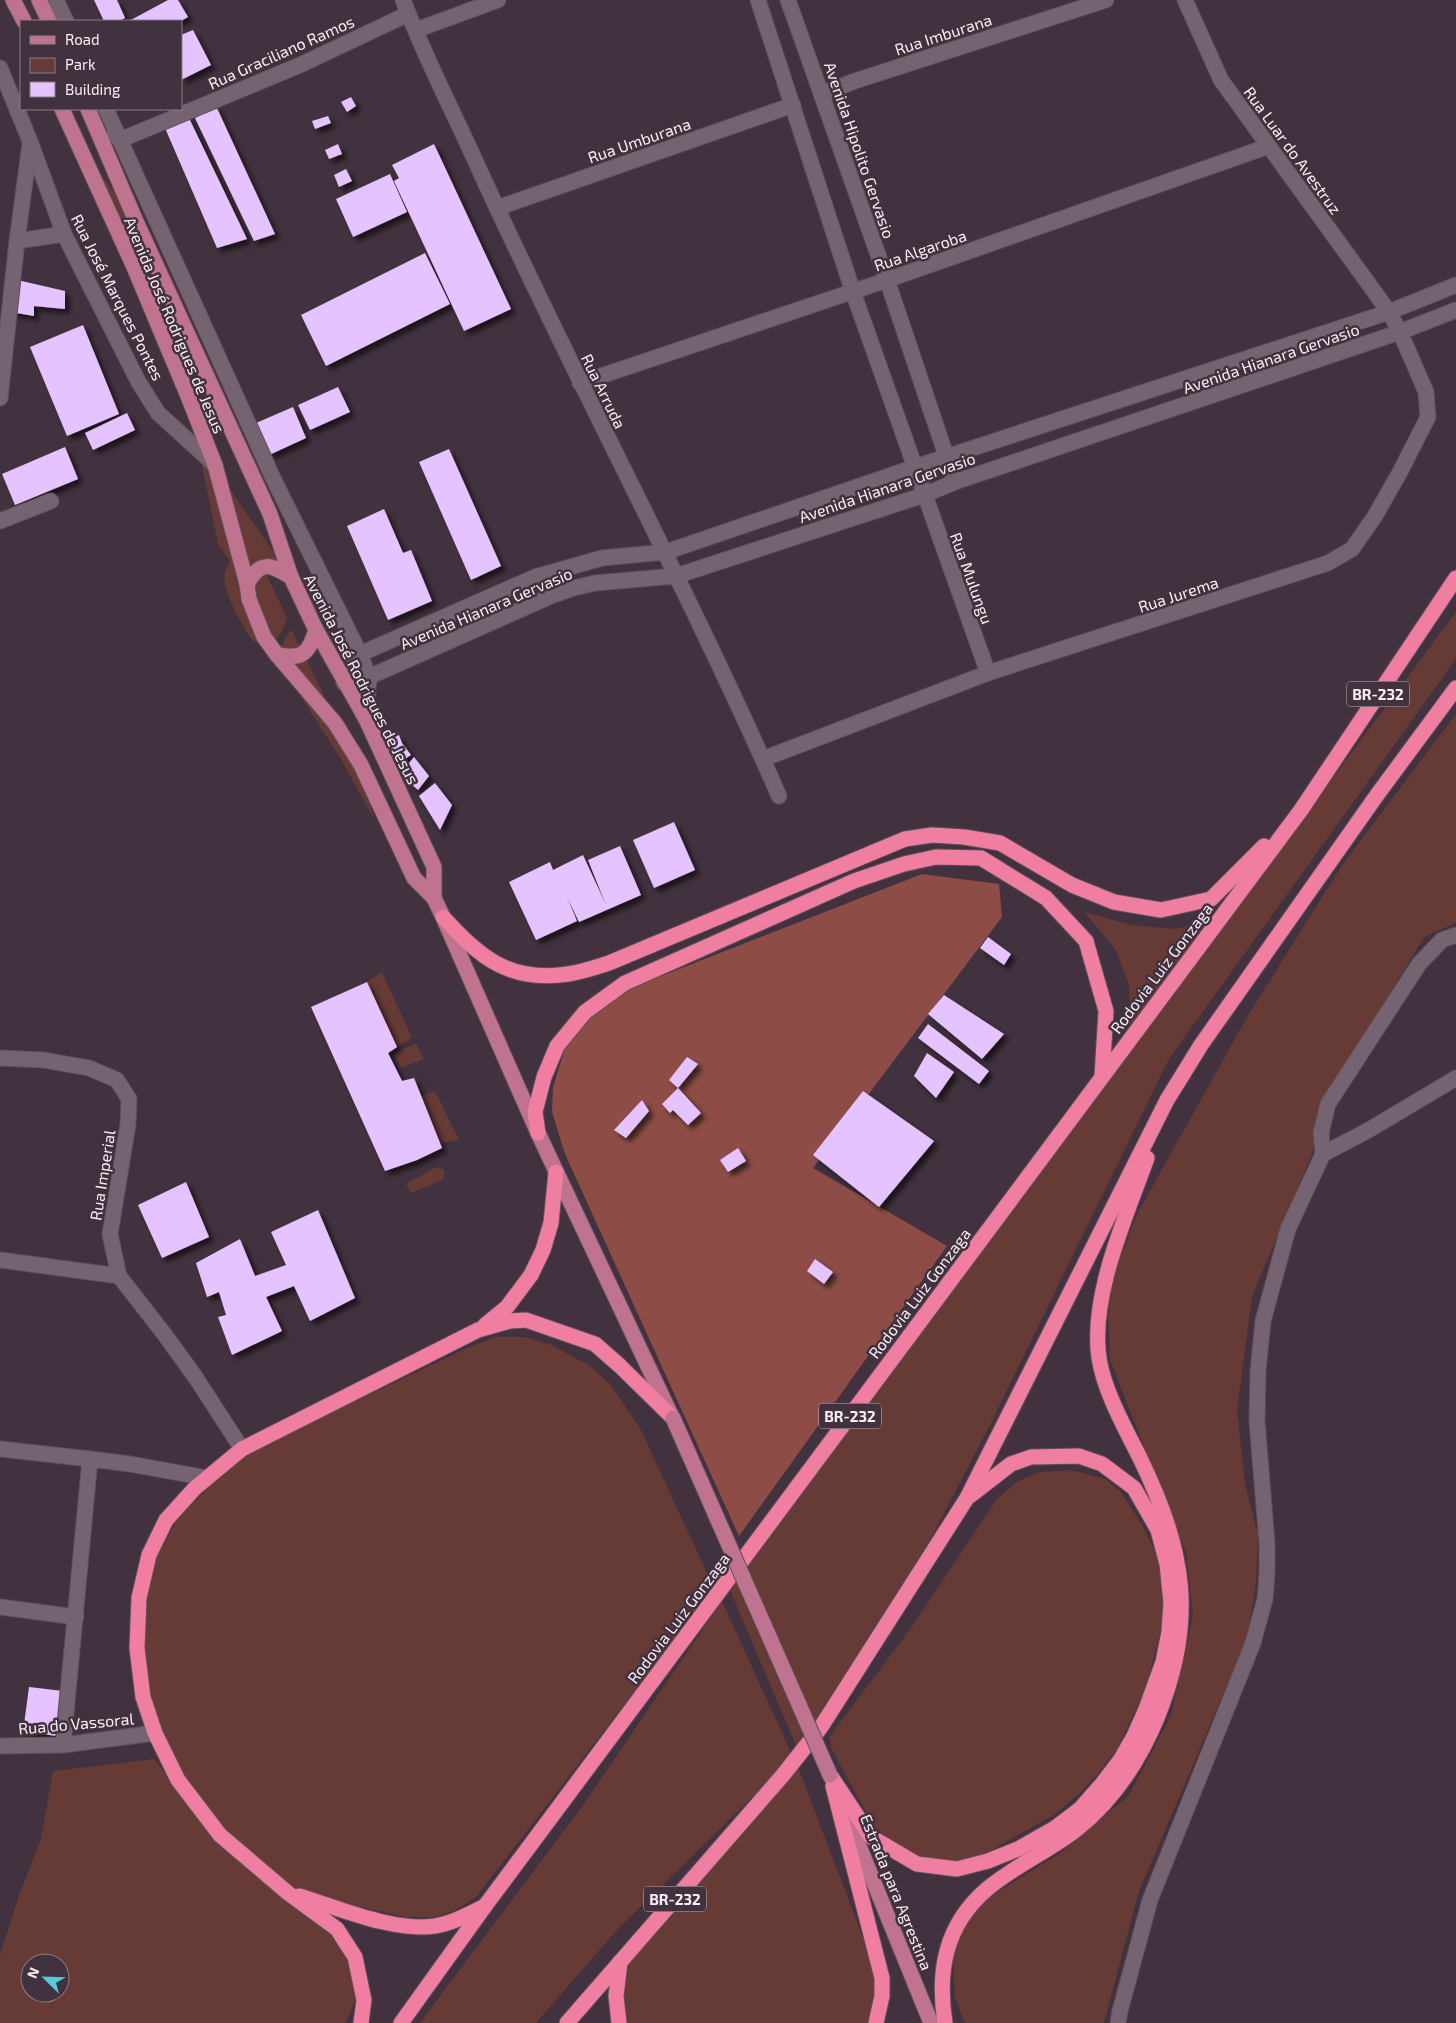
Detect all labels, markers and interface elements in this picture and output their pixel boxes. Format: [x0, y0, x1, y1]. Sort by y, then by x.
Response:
street label: Rua Imburana [892, 9, 994, 59]
street label: Rua Graciliano Ramos [205, 11, 357, 93]
legend [20, 20, 182, 110]
text: Road [65, 30, 100, 48]
text: Park [65, 55, 96, 73]
street label: Avenida Hipolito Gervasio [821, 59, 899, 241]
text: Building [65, 80, 121, 98]
street label: Rua Luar do Avestruz [1240, 82, 1346, 218]
street label: Rua Umburana [585, 114, 693, 166]
street label: Rua José Marques Pontes [68, 211, 168, 383]
street label: Avenida José Rodrigues de Jesus [121, 214, 229, 436]
street label: Rua Algaroba [871, 225, 969, 275]
street label: Avenida Hianara Gervasio [1180, 319, 1362, 397]
street label: Rua Arruda [578, 351, 630, 431]
street label: Avenida Hianara Gervasio [796, 448, 978, 526]
street label: Rua Mulungu [947, 530, 997, 626]
street label: Avenida Hianara Gervasio [397, 563, 575, 653]
street label: Avenida José Rodrigues de Jesus [301, 571, 423, 787]
street label: Rua Jurema [1135, 572, 1221, 616]
road number: BR-232 [1347, 682, 1409, 706]
street label: Rodovia Luiz Gonzaga [1106, 899, 1216, 1037]
street label: Rua Imperial [85, 1128, 119, 1222]
street label: Rodovia Luiz Gonzaga [864, 1224, 974, 1362]
road number: BR-232 [819, 1404, 881, 1428]
street label: Rodovia Luiz Gonzaga [623, 1549, 733, 1687]
street label: Rua do Vassoral [17, 1708, 135, 1738]
street label: Estrada para Agrestina [857, 1811, 937, 1973]
road number: BR-232 [644, 1886, 706, 1912]
north arrow [20, 1953, 70, 2003]
text: N [23, 1965, 42, 1981]

